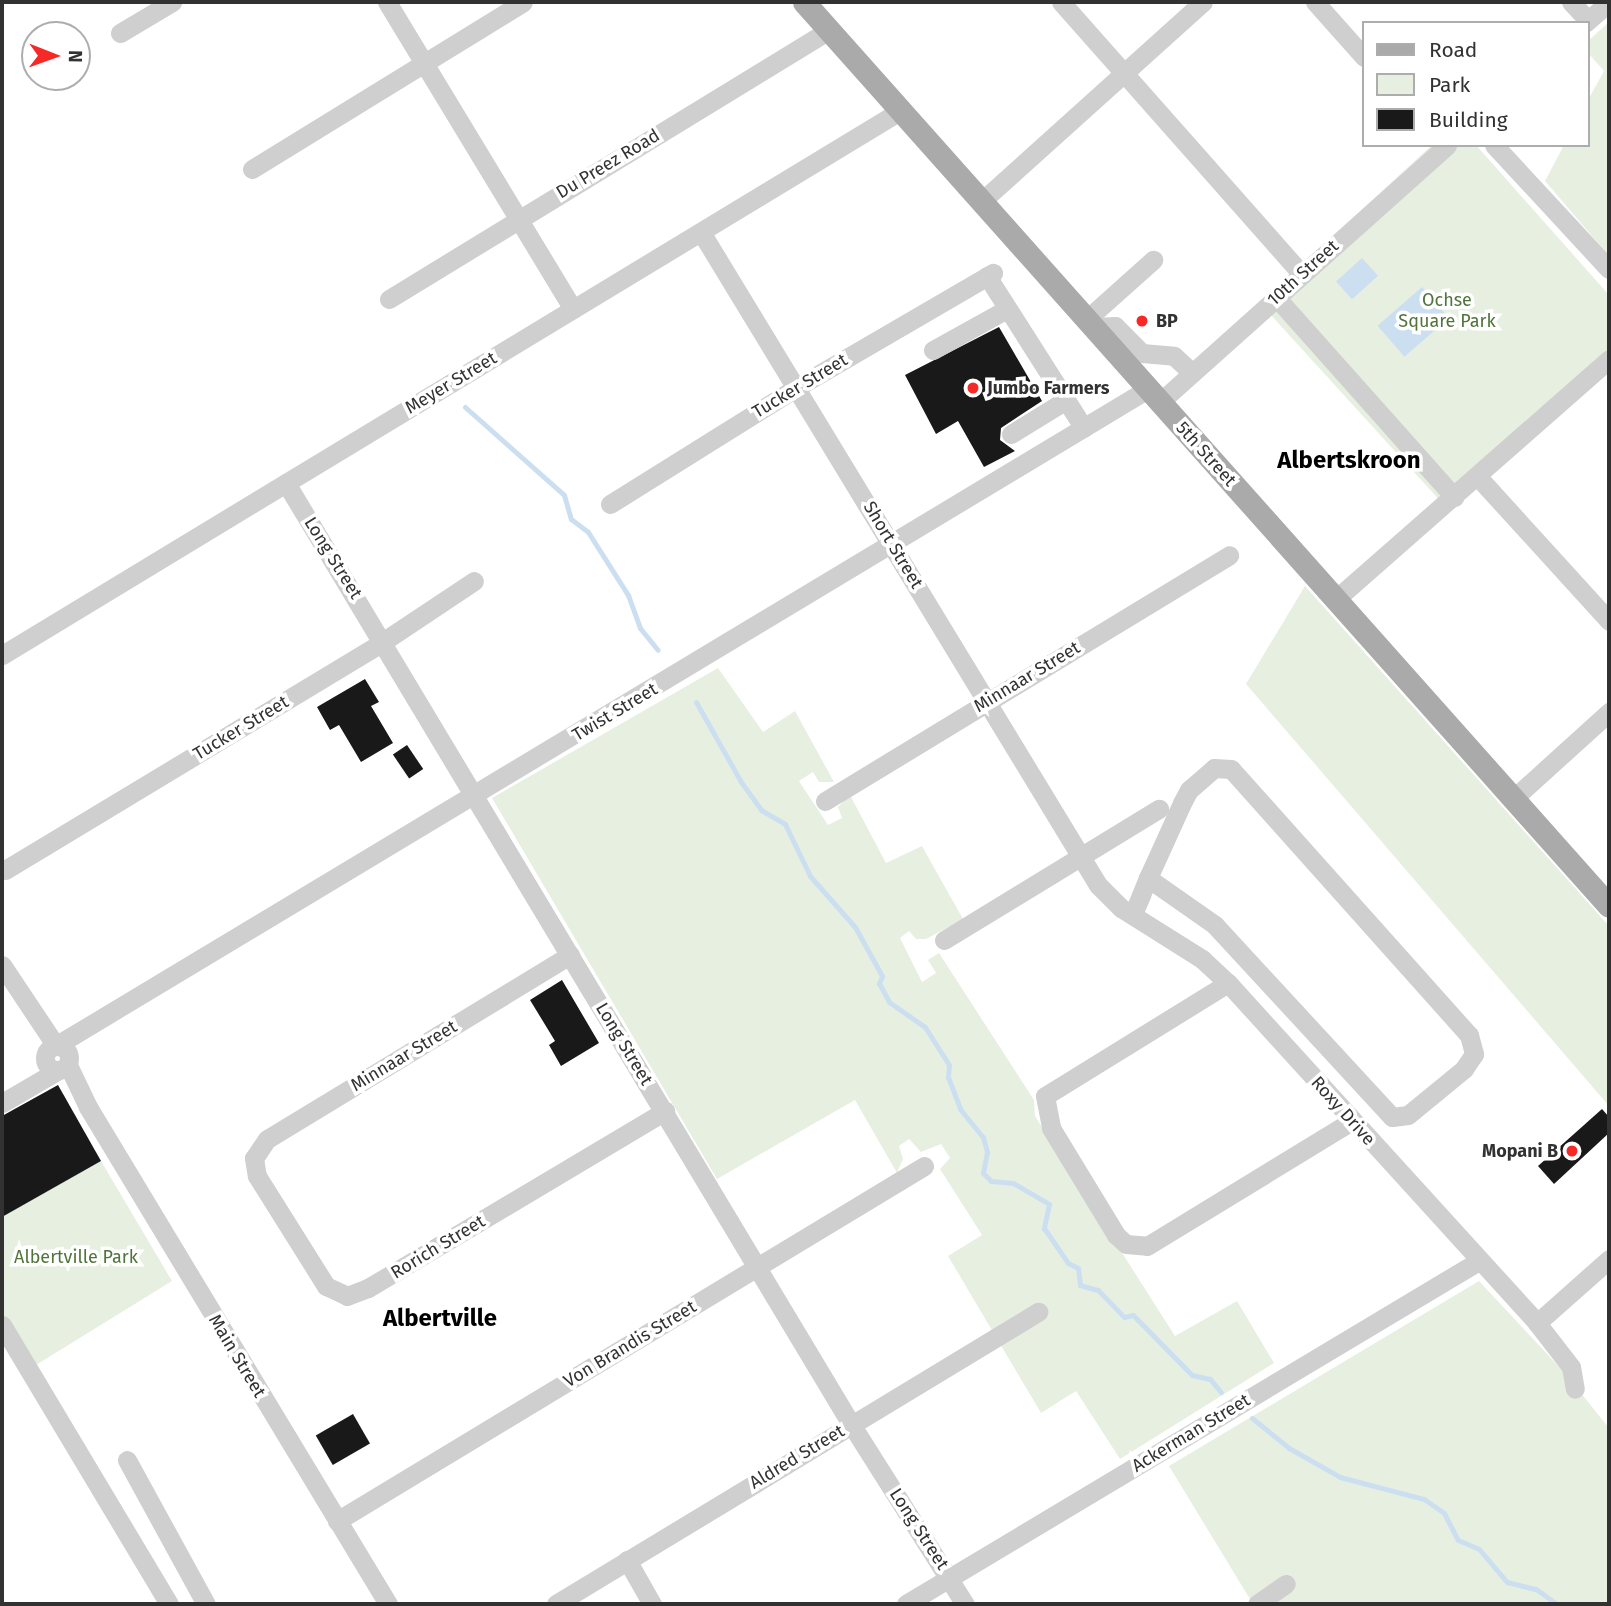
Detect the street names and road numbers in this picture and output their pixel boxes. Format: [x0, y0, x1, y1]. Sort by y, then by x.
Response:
street label: Du Preez Road [552, 125, 664, 203]
street label: 10th Street [1263, 235, 1343, 311]
street label: Meyer Street [401, 347, 501, 419]
street label: Tucker Street [749, 349, 851, 423]
street label: 5th Street [1171, 417, 1241, 491]
street label: Short Street [859, 497, 927, 593]
street label: Long Street [299, 513, 367, 603]
street label: Minnaar Street [970, 637, 1084, 717]
street label: Twist Street [569, 678, 661, 746]
street label: Tucker Street [190, 691, 292, 765]
street label: Long Street [591, 999, 657, 1089]
street label: Minnaar Street [347, 1016, 461, 1096]
street label: Roxy Drive [1306, 1072, 1380, 1150]
street label: Rorich Street [387, 1210, 489, 1284]
street label: Von Brandis Street [560, 1296, 700, 1392]
street label: Main Street [204, 1311, 270, 1401]
street label: Ackerman Street [1128, 1389, 1254, 1477]
street label: Aldred Street [746, 1420, 848, 1494]
street label: Long Street [885, 1484, 953, 1574]

